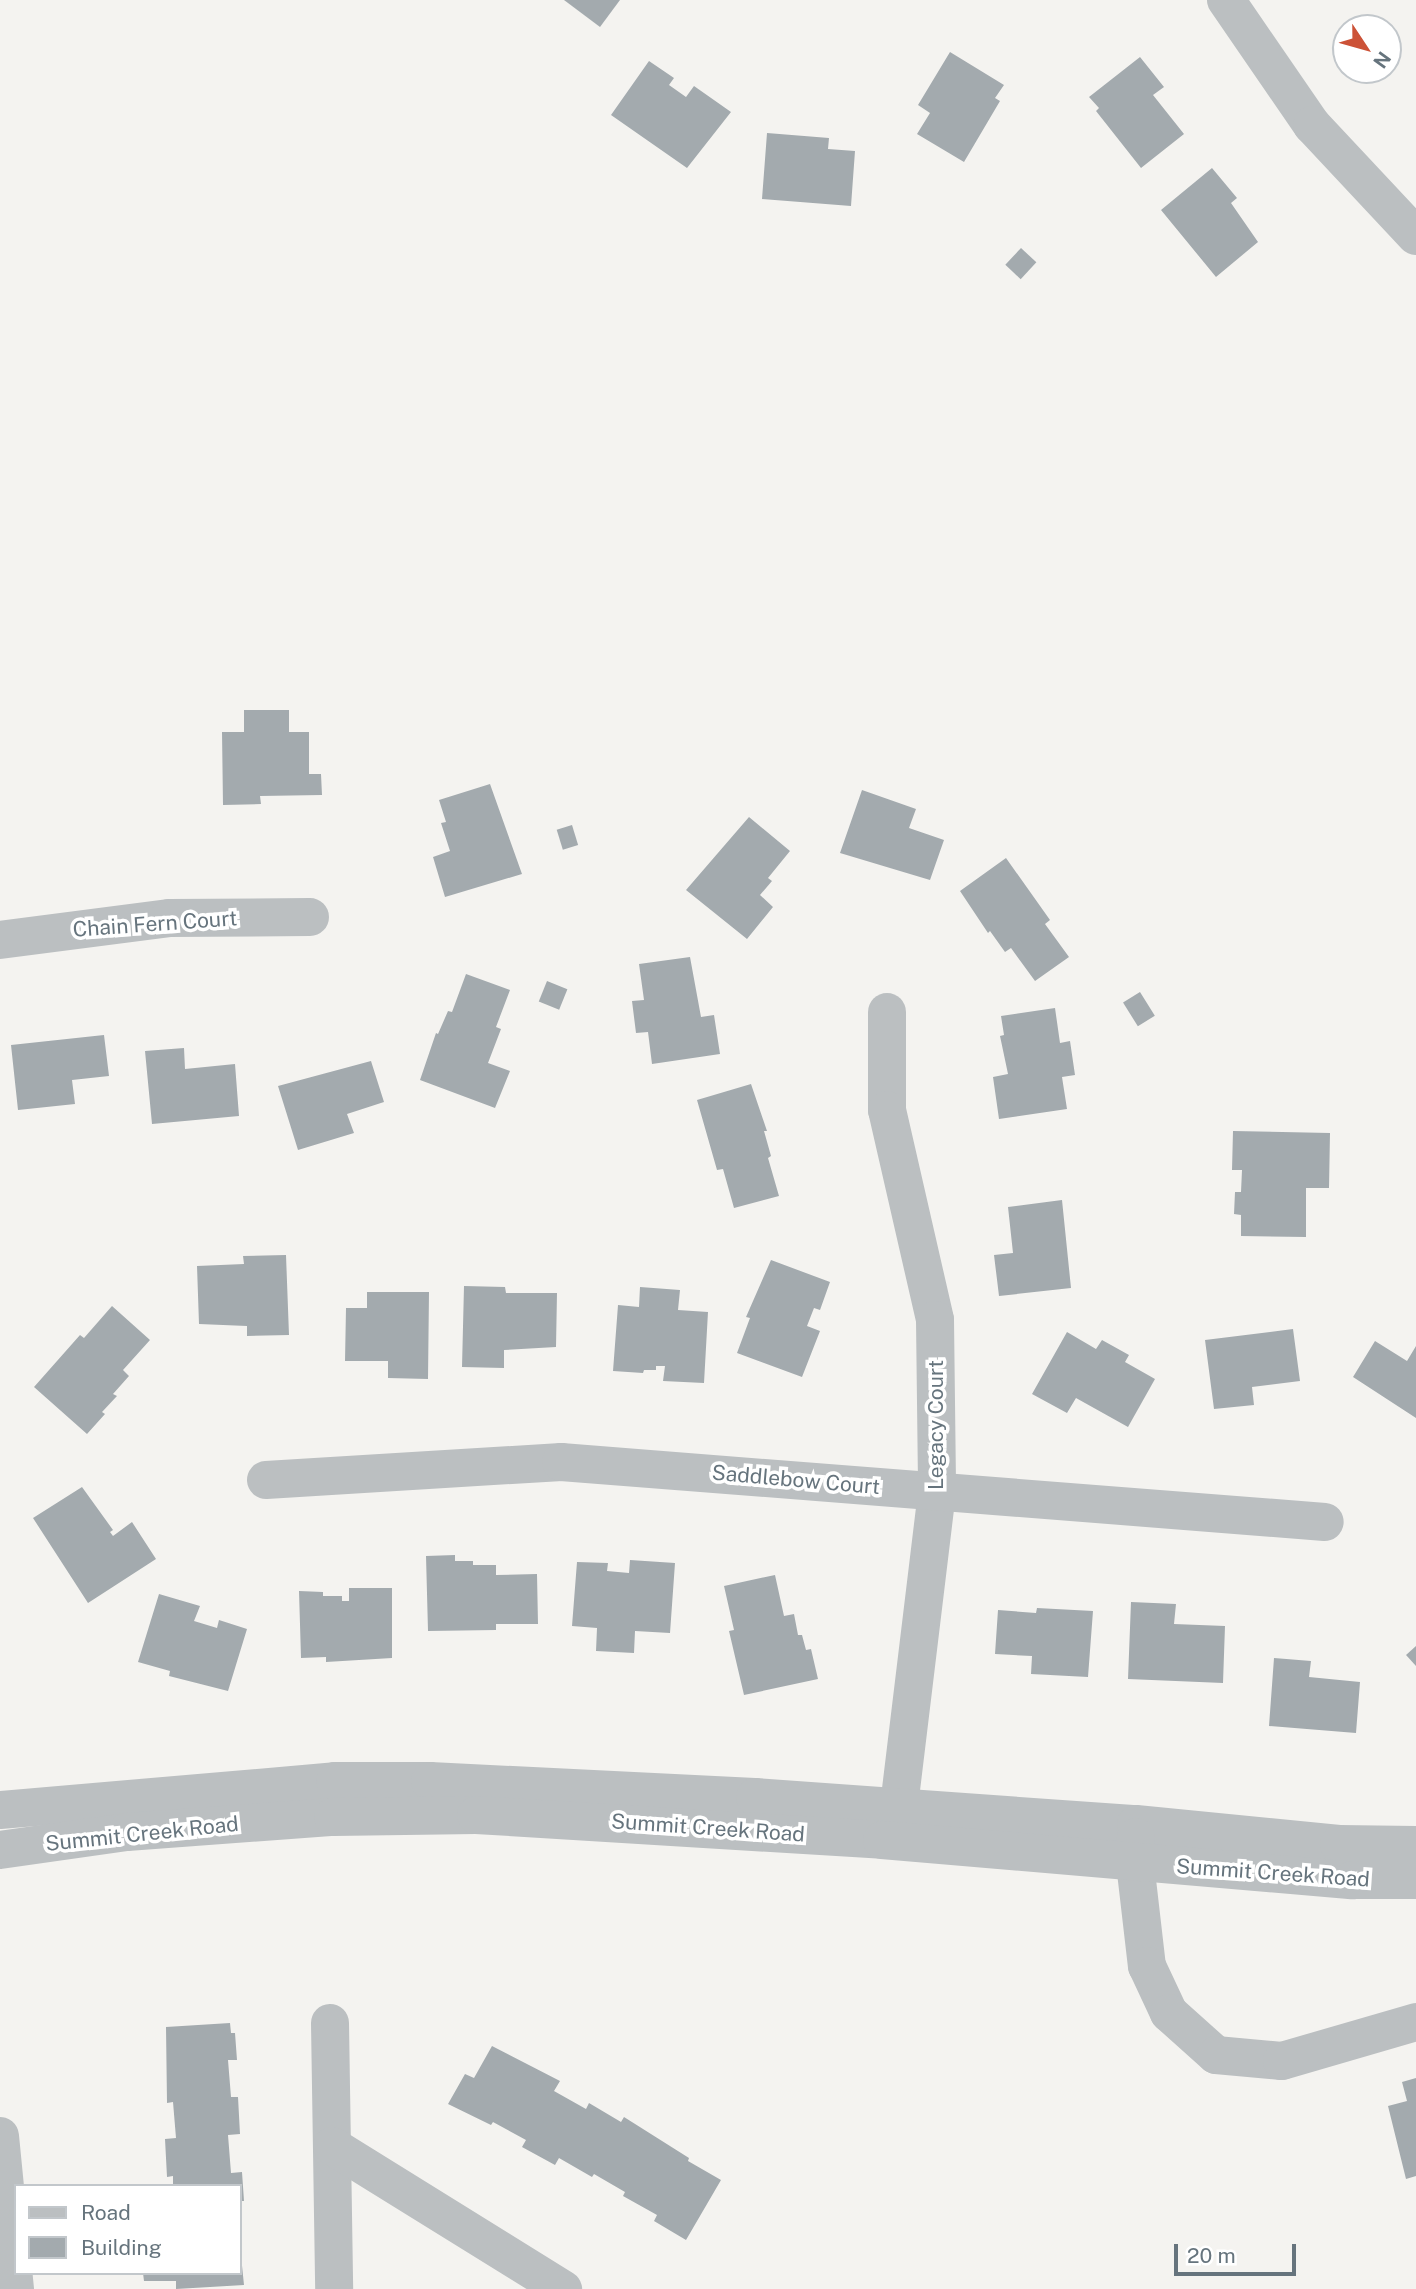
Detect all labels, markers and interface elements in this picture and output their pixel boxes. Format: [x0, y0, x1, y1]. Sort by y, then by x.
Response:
north arrow [1332, 14, 1402, 84]
text: N [1369, 48, 1396, 73]
street label: Chain Fern Court [72, 906, 238, 942]
street label: Legacy Court [923, 1360, 949, 1490]
street label: Saddlebow Court [711, 1460, 881, 1500]
street label: Summit Creek Road [610, 1809, 806, 1847]
street label: Summit Creek Road [44, 1811, 240, 1857]
street label: Summit Creek Road [1175, 1854, 1371, 1892]
legend [14, 2184, 242, 2275]
text: Road [81, 2200, 131, 2225]
scale bar [1178, 2230, 1300, 2274]
text: Building [81, 2235, 162, 2260]
text: 20 m [1187, 2243, 1236, 2268]

